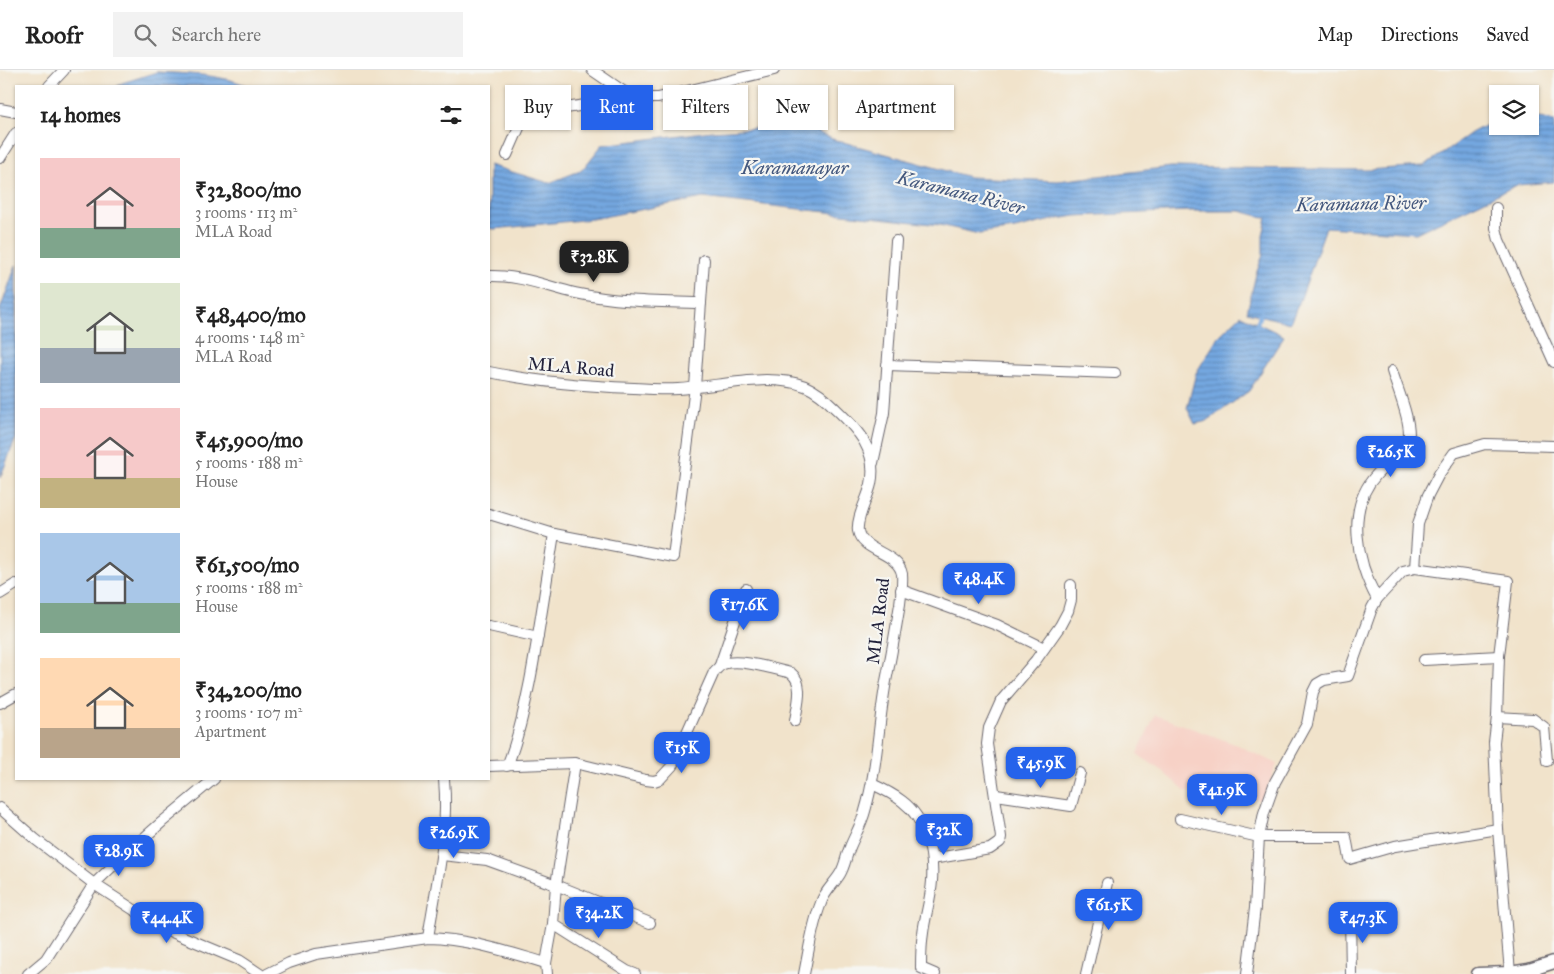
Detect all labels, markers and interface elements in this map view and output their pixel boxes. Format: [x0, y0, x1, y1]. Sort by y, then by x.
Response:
search box [113, 12, 463, 57]
text: Roofr [25, 20, 83, 50]
icon: search [131, 21, 159, 49]
text: Search here [171, 23, 261, 46]
text: Map [1317, 24, 1353, 46]
text: Directions [1381, 24, 1458, 46]
text: Saved [1486, 24, 1529, 46]
chip: Buy [505, 85, 571, 130]
chip: Rent [581, 85, 653, 130]
chip: Filters [663, 85, 748, 130]
chip: New [758, 85, 828, 130]
chip: Apartment [838, 85, 954, 130]
map controls [1489, 85, 1539, 135]
button: layers [1489, 85, 1539, 135]
icon: filters [437, 101, 465, 129]
text: 14 homes [40, 102, 121, 128]
water label: Karamanayar [741, 156, 849, 179]
water label: Karamana River [894, 165, 1028, 220]
text: ₹32,800/mo [195, 177, 301, 203]
icon: home [80, 178, 140, 238]
water label: Karamana River [1295, 191, 1427, 216]
text: 3 rooms · 113 m² [195, 203, 297, 222]
text: MLA Road [195, 222, 272, 241]
pin: ₹32.8K [553, 240, 635, 283]
text: ₹32.8K [571, 247, 617, 266]
text: ₹48,400/mo [195, 302, 306, 328]
icon: home [80, 303, 140, 363]
text: 4 rooms · 148 m² [195, 328, 305, 347]
text: MLA Road [195, 347, 272, 366]
street label: MLA Road [527, 352, 615, 382]
text: ₹45,900/mo [195, 427, 303, 453]
icon: home [80, 428, 140, 488]
pin: ₹26.5K [1350, 436, 1432, 478]
text: ₹26.5K [1367, 442, 1415, 461]
text: 5 rooms · 188 m² [195, 453, 303, 472]
text: House [195, 472, 238, 491]
text: ₹61,500/mo [195, 552, 299, 578]
icon: home [80, 553, 140, 613]
pin: ₹48.4K [938, 562, 1020, 605]
text: ₹48.4K [954, 569, 1004, 588]
street label: MLA Road [862, 577, 894, 665]
text: 5 rooms · 188 m² [195, 578, 303, 597]
pin: ₹17.6K [703, 588, 785, 631]
text: ₹17.6K [721, 595, 767, 614]
text: House [195, 597, 238, 616]
text: ₹34,200/mo [195, 677, 302, 703]
icon: home [80, 678, 140, 738]
text: 3 rooms · 107 m² [195, 703, 302, 722]
text: Apartment [195, 722, 267, 741]
pin: ₹15K [652, 732, 712, 774]
text: ₹15K [665, 738, 699, 757]
pin: ₹45.9K [1000, 746, 1082, 789]
text: ₹45.9K [1017, 753, 1065, 772]
pin: ₹41.9K [1181, 774, 1263, 816]
text: ₹41.9K [1198, 780, 1246, 799]
pin: ₹32K [914, 814, 974, 856]
pin: ₹26.9K [413, 816, 495, 859]
text: ₹32K [927, 820, 961, 839]
text: ₹26.9K [430, 823, 478, 842]
pin: ₹28.9K [78, 834, 160, 877]
text: ₹28.9K [95, 841, 143, 860]
pin: ₹61.5K [1068, 888, 1150, 931]
text: ₹61.5K [1086, 895, 1132, 914]
pin: ₹34.2K [558, 896, 640, 939]
pin: ₹44.4K [126, 902, 208, 944]
pin: ₹47.3K [1322, 902, 1404, 944]
text: ₹34.2K [575, 903, 623, 922]
text: ₹44.4K [141, 908, 193, 927]
text: ₹47.3K [1340, 908, 1386, 927]

